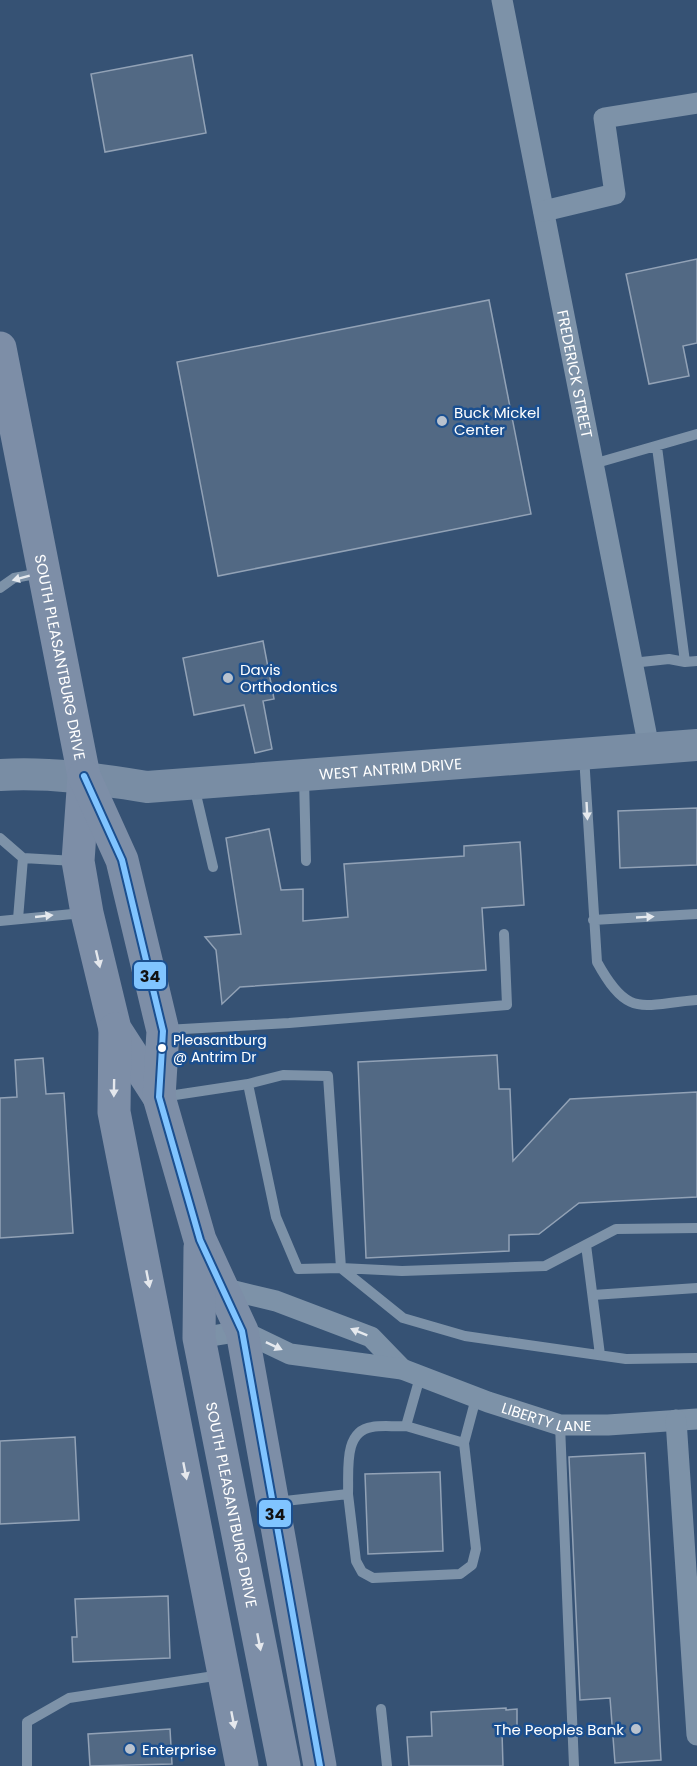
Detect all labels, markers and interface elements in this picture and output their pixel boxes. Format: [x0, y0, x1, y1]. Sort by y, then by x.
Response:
street label: FREDERICK STREET [553, 308, 598, 440]
place label: Buck Mickel Center [454, 402, 540, 440]
marker: Buck Mickel Center [435, 414, 449, 428]
street label: SOUTH PLEASANTBURG DRIVE [30, 552, 91, 762]
one-way arrow [12, 574, 30, 583]
place label: Davis Orthodontics [240, 659, 338, 697]
marker: Davis Orthodontics [221, 671, 235, 685]
street label: WEST ANTRIM DRIVE [318, 752, 463, 784]
one-way arrow [582, 801, 592, 820]
one-way arrow [34, 912, 53, 921]
one-way arrow [636, 912, 655, 922]
one-way arrow [94, 949, 103, 968]
line badge: 34 [133, 961, 167, 990]
text: 34 [140, 965, 160, 988]
place label: Pleasantburg @ Antrim Dr [173, 1030, 267, 1067]
marker: Pleasantburg @ Antrim Dr [156, 1042, 168, 1054]
one-way arrow [109, 1078, 119, 1097]
one-way arrow [144, 1270, 153, 1289]
one-way arrow [349, 1327, 367, 1337]
one-way arrow [266, 1342, 283, 1351]
street label: LIBERTY LANE [499, 1397, 592, 1436]
street label: SOUTH PLEASANTBURG DRIVE [201, 1400, 263, 1609]
one-way arrow [181, 1461, 190, 1480]
line badge: 34 [258, 1499, 292, 1528]
text: 34 [265, 1503, 285, 1526]
one-way arrow [255, 1633, 264, 1652]
one-way arrow [229, 1711, 238, 1730]
place label: The Peoples Bank [494, 1719, 624, 1740]
marker: The Peoples Bank [629, 1722, 643, 1736]
place label: Enterprise [142, 1739, 216, 1760]
marker: Enterprise [123, 1742, 137, 1756]

